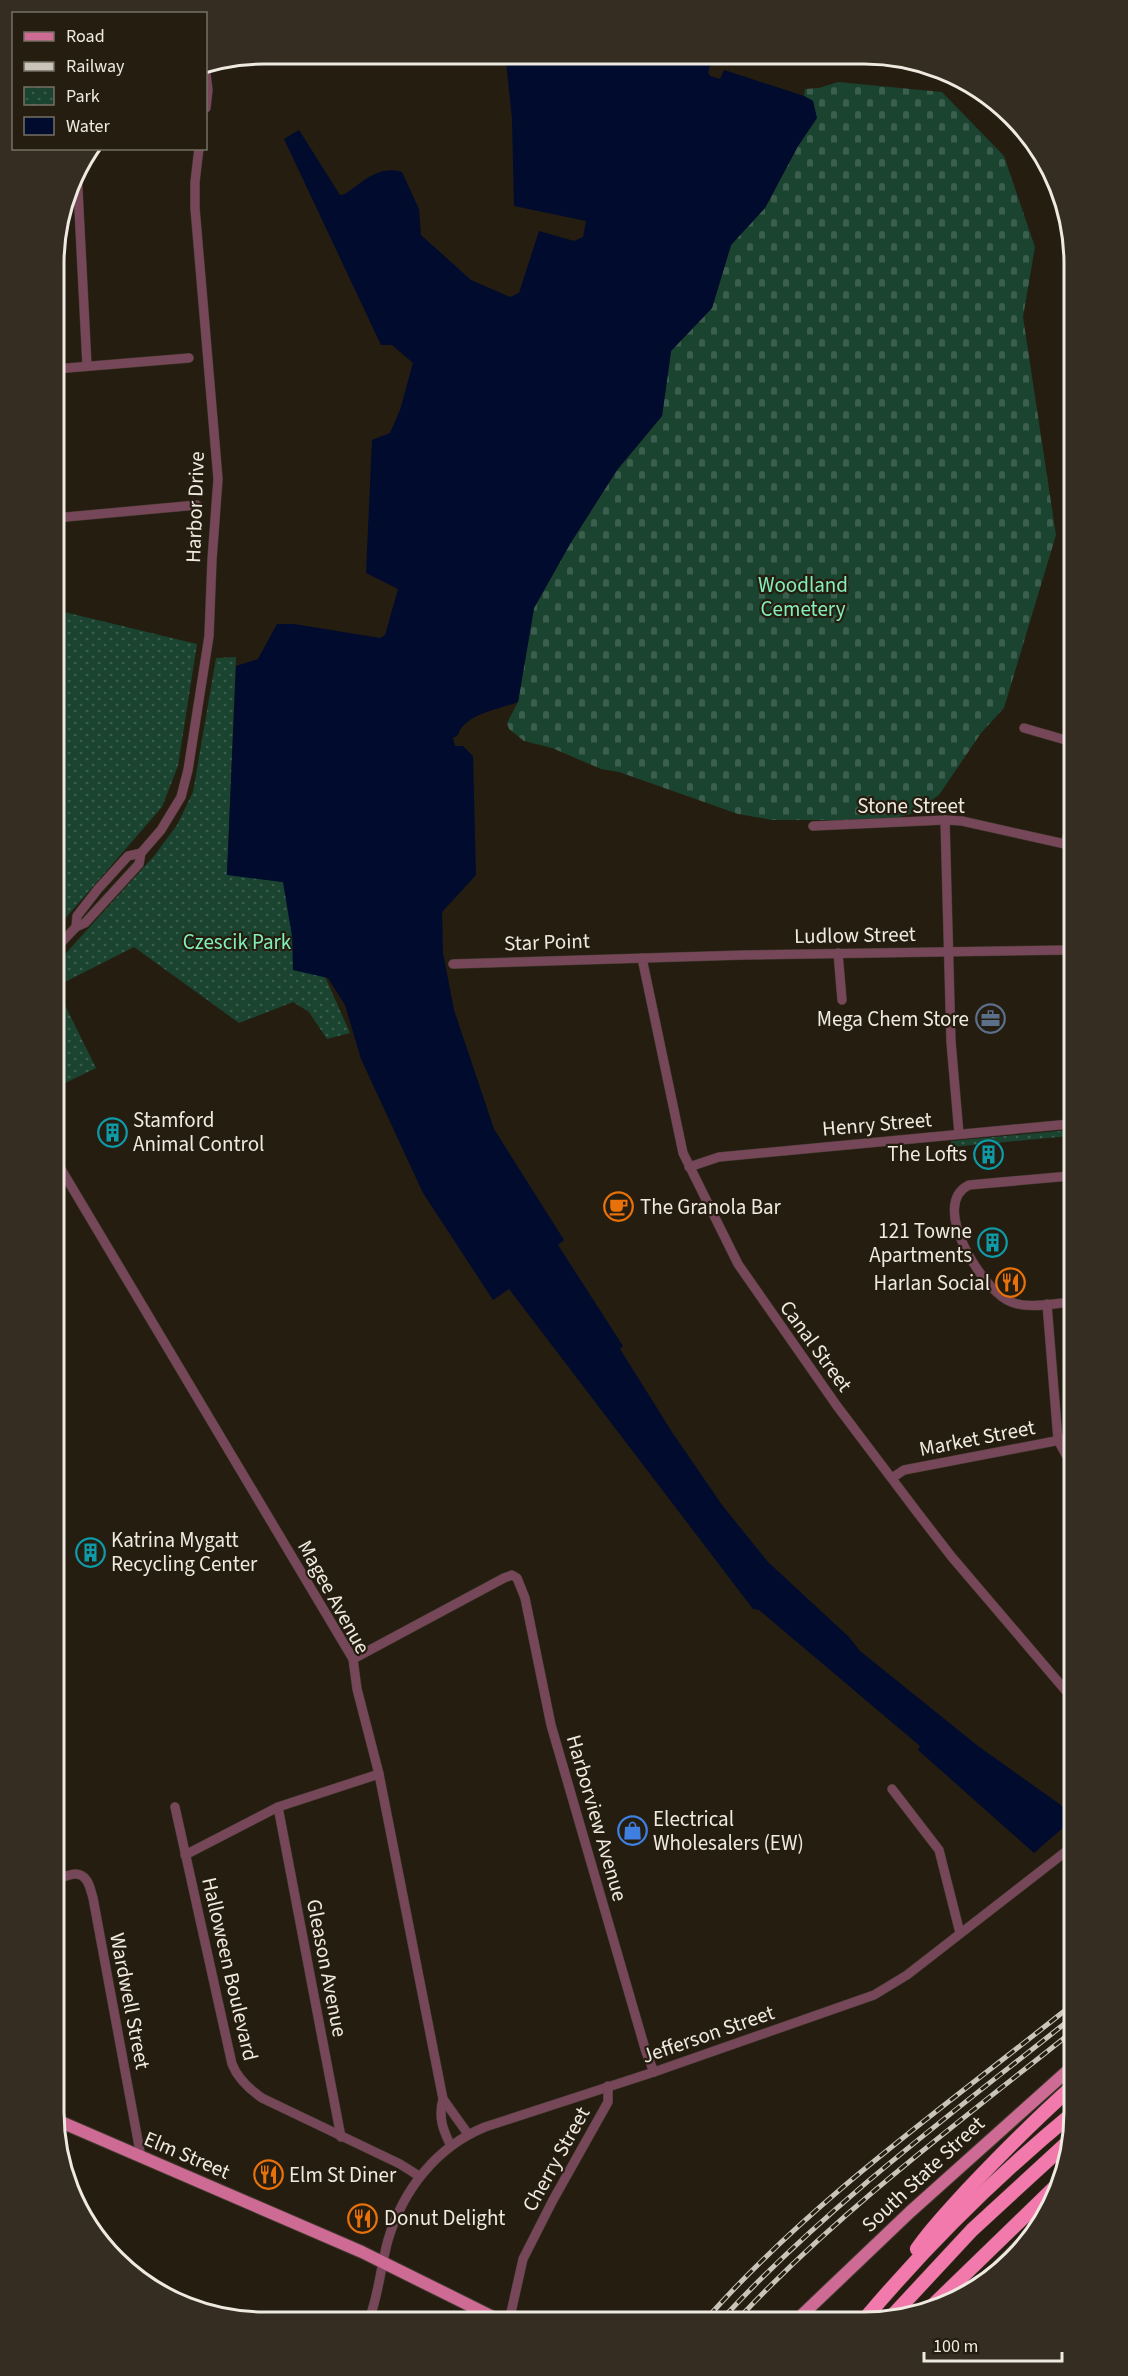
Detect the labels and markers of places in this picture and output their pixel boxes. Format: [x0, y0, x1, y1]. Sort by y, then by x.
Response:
office icon: Mega Chem Store [974, 1003, 1006, 1035]
place label: Mega Chem Store [817, 1004, 969, 1034]
place label: Stamford Animal Control [133, 1105, 264, 1159]
building icon: Stamford Animal Control [96, 1116, 128, 1148]
building icon: The Lofts [972, 1138, 1004, 1170]
place label: The Lofts [887, 1139, 967, 1169]
cafe icon: The Granola Bar [603, 1191, 635, 1223]
place label: The Granola Bar [640, 1192, 782, 1222]
place label: 121 Towne Apartments [869, 1216, 972, 1270]
building icon: 121 Towne Apartments [977, 1227, 1009, 1259]
restaurant icon: Harlan Social [995, 1267, 1027, 1299]
place label: Harlan Social [874, 1268, 990, 1298]
place label: Katrina Mygatt Recycling Center [111, 1525, 258, 1579]
building icon: Katrina Mygatt Recycling Center [74, 1536, 106, 1568]
place label: Electrical Wholesalers (EW) [653, 1804, 804, 1858]
shop icon: Electrical Wholesalers (EW) [616, 1815, 648, 1847]
restaurant icon: Elm St Diner [252, 2159, 284, 2191]
place label: Elm St Diner [289, 2160, 397, 2190]
restaurant icon: Donut Delight [347, 2202, 379, 2234]
place label: Donut Delight [384, 2203, 505, 2233]

